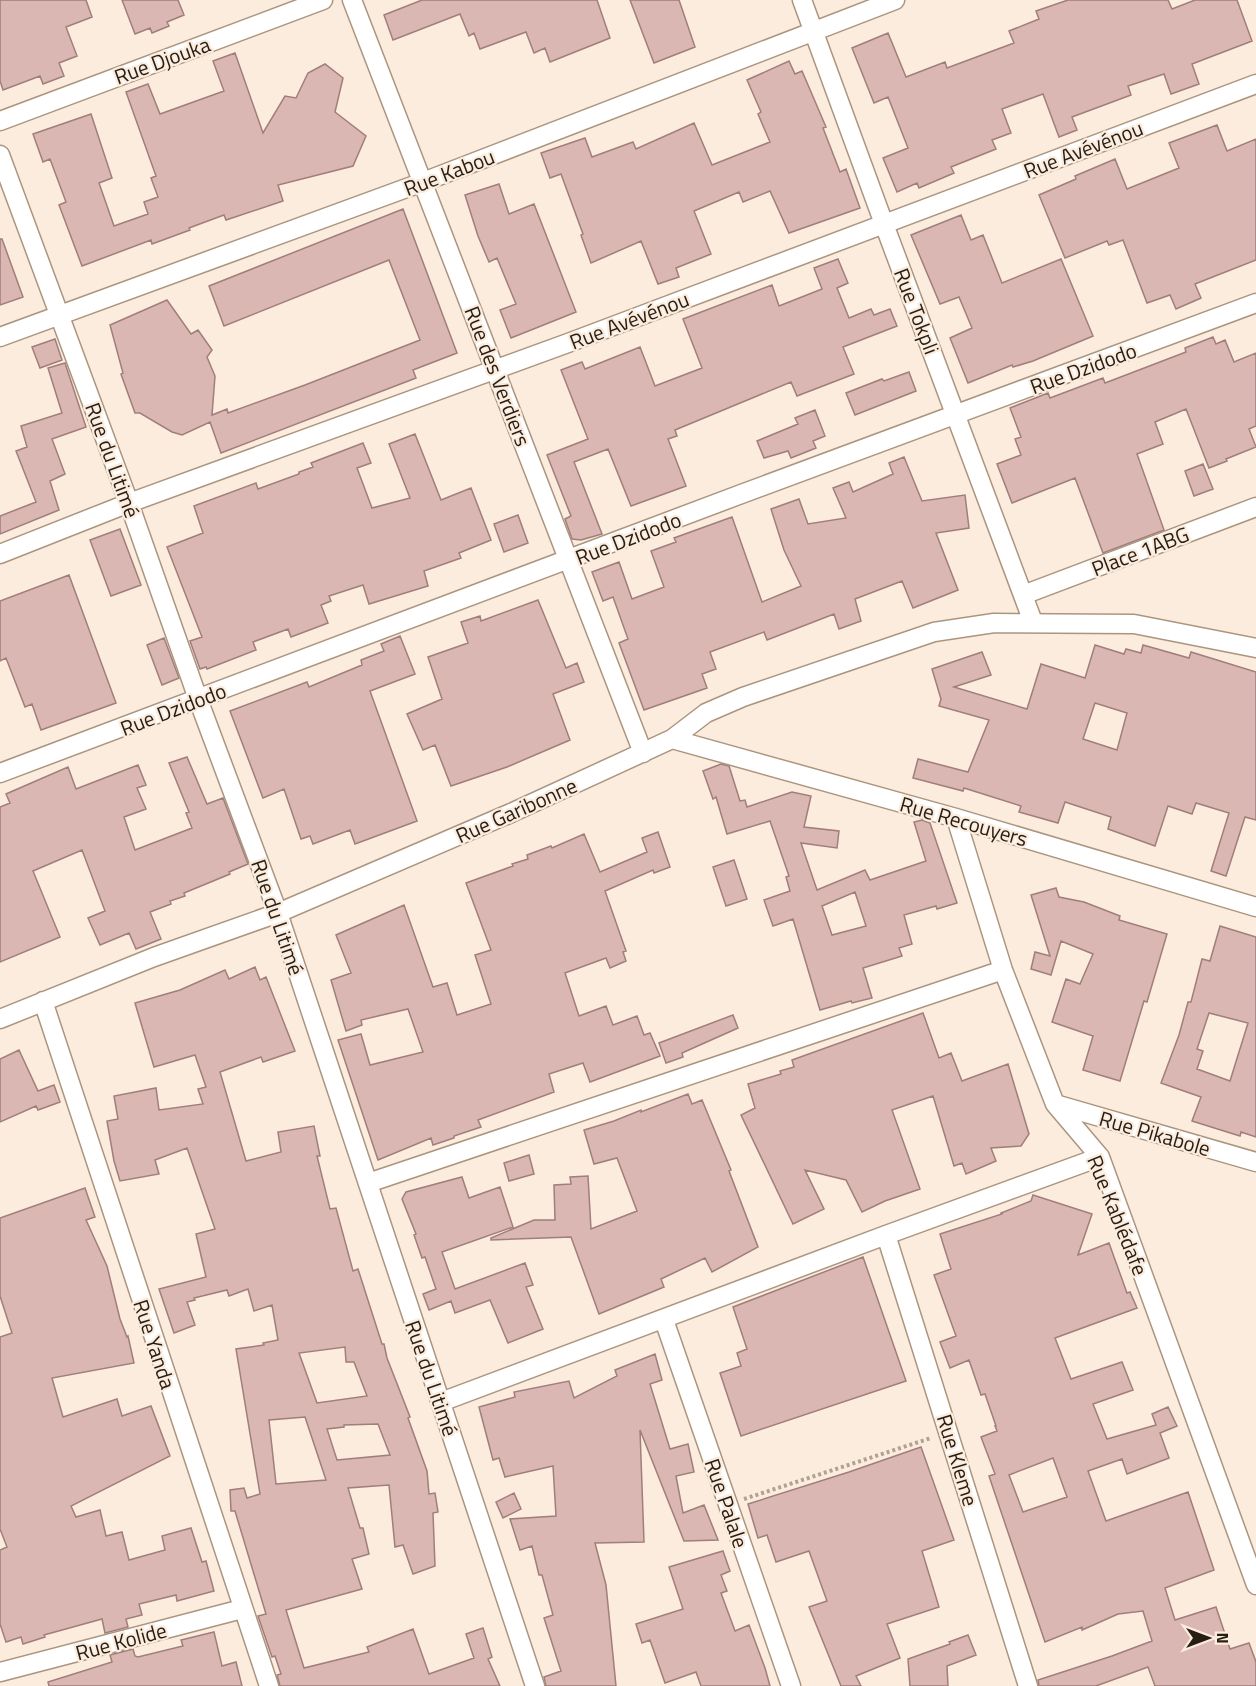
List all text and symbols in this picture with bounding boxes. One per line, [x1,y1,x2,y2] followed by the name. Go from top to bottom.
[109,28,215,92] street label: Rue Djouka
[1019,112,1147,186] street label: Rue Avévénou
[399,140,499,204] street label: Rue Kabou
[886,263,948,359] street label: Rue Tokpli
[565,283,693,357] street label: Rue Avévénou
[457,301,539,451] street label: Rue des Verdiers
[1025,334,1141,402] street label: Rue Dzidodo
[77,398,149,522] street label: Rue du Litimé
[570,503,686,573] street label: Rue Dzidodo
[1087,518,1193,584] street label: Place 1ABG
[115,674,231,744] street label: Rue Dzidodo
[450,769,582,851] street label: Rue Garibonne
[896,788,1032,854] street label: Rue Recouyers
[243,855,313,979] street label: Rue du Litimé
[1096,1102,1214,1164] street label: Rue Pikabole
[1079,1150,1157,1280] street label: Rue Kablédafe
[125,1295,185,1393] street label: Rue Yanda
[397,1316,467,1440] street label: Rue du Litimé
[929,1410,987,1510] street label: Rue Kleme
[697,1454,757,1552] street label: Rue Palale
[1178,1608,1238,1668] north arrow
[72,1613,170,1669] street label: Rue Kolide
[1211,1632,1235,1644] text: N

